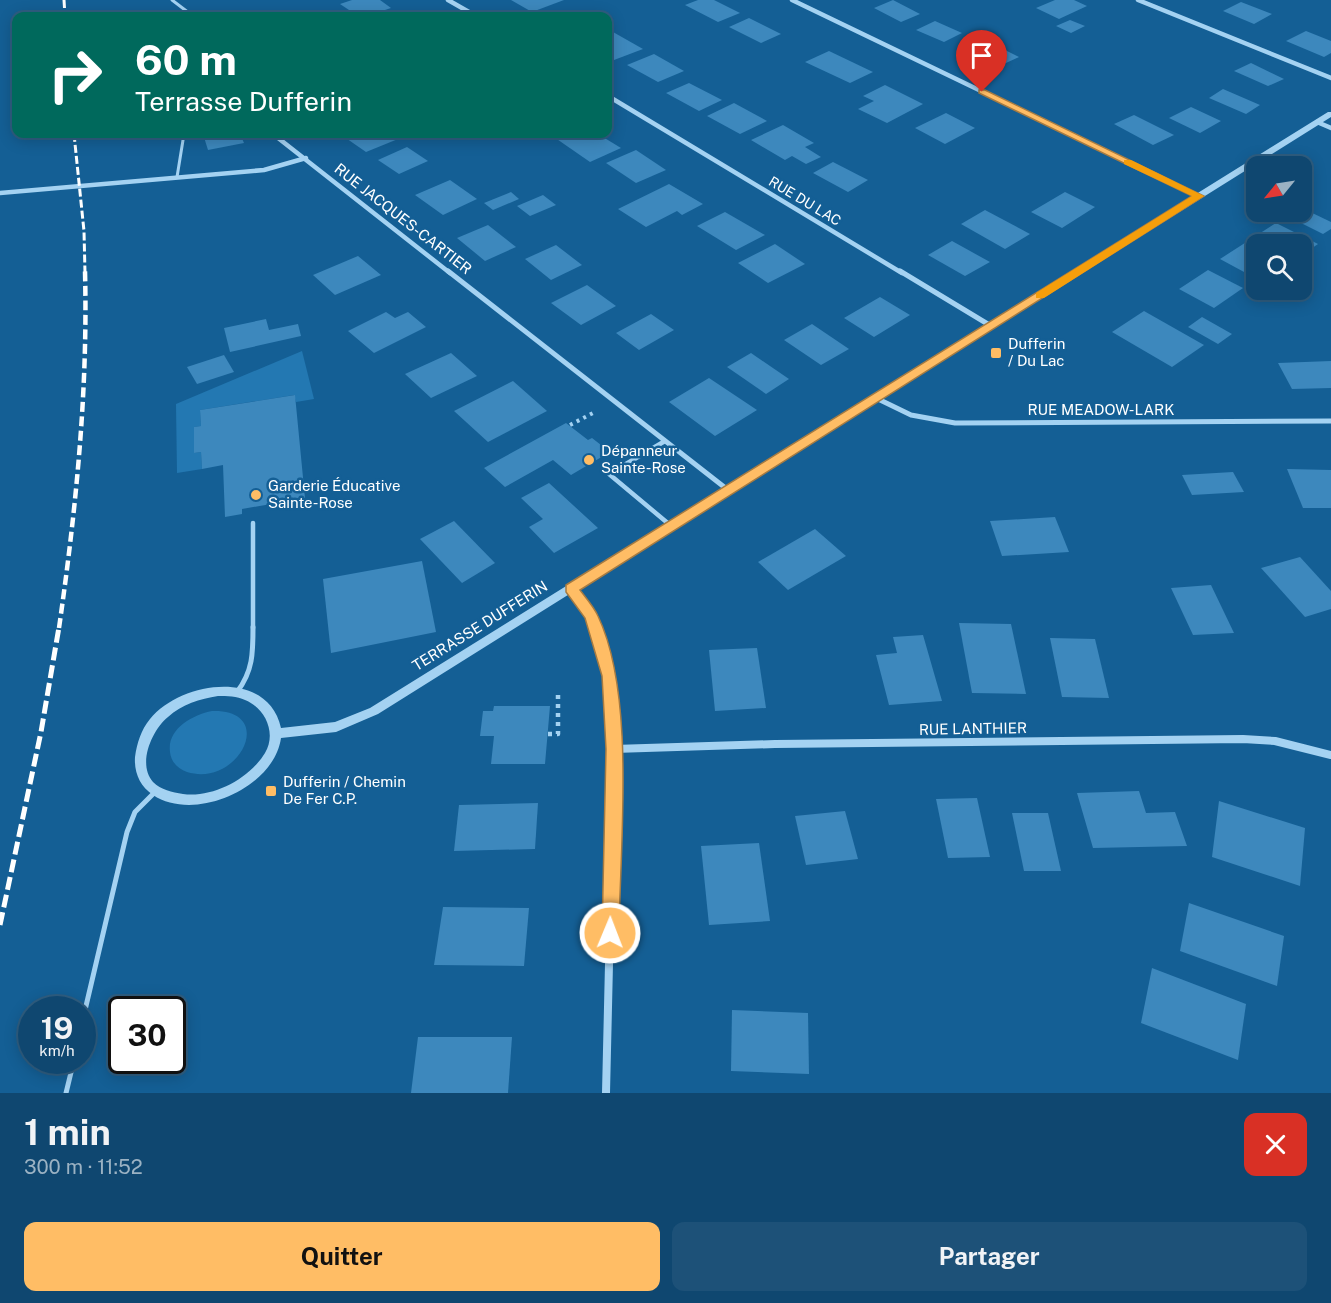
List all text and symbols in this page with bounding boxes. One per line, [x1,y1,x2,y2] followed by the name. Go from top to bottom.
[956,30,1007,92] pin
[135,35,237,84] text: 60 m
[36,36,114,114] icon: right
[965,39,998,72] icon: arrive
[135,85,352,117] text: Terrasse Dufferin
[1246,156,1312,222] north arrow
[1246,156,1312,300] map controls
[331,160,475,277] street label: RUE JACQUES-CARTIER
[766,173,844,229] street label: RUE DU LAC
[1246,234,1312,300] button: search
[1008,335,1065,369] place label: Dufferin / Du Lac
[989,346,1003,360] marker: Dufferin / Du Lac
[1028,401,1174,418] street label: RUE MEADOW-LARK
[601,442,686,476] place label: Dépanneur Sainte-Rose
[582,453,596,467] marker: Dépanneur Sainte-Rose
[268,477,400,511] place label: Garderie Éducative Sainte-Rose
[249,488,263,502] marker: Garderie Éducative Sainte-Rose
[409,577,550,674] street label: TERRASSE DUFFERIN
[919,719,1027,738] street label: RUE LANTHIER
[283,773,406,807] place label: Dufferin / Chemin De Fer C.P.
[264,784,278,798] marker: Dufferin / Chemin De Fer C.P.
[578,901,642,965] position arrow
[108,996,186,1074] speed limit sign: 30
[41,1010,73,1046] text: 19
[39,1042,75,1059] text: km/h
[24,1111,111,1153] text: 1 min
[1244,1113,1307,1176] button: close
[24,1155,143,1179] text: 300 m · 11:52
[24,1222,660,1291] button: Quitter
[672,1222,1307,1291] button: Partager

